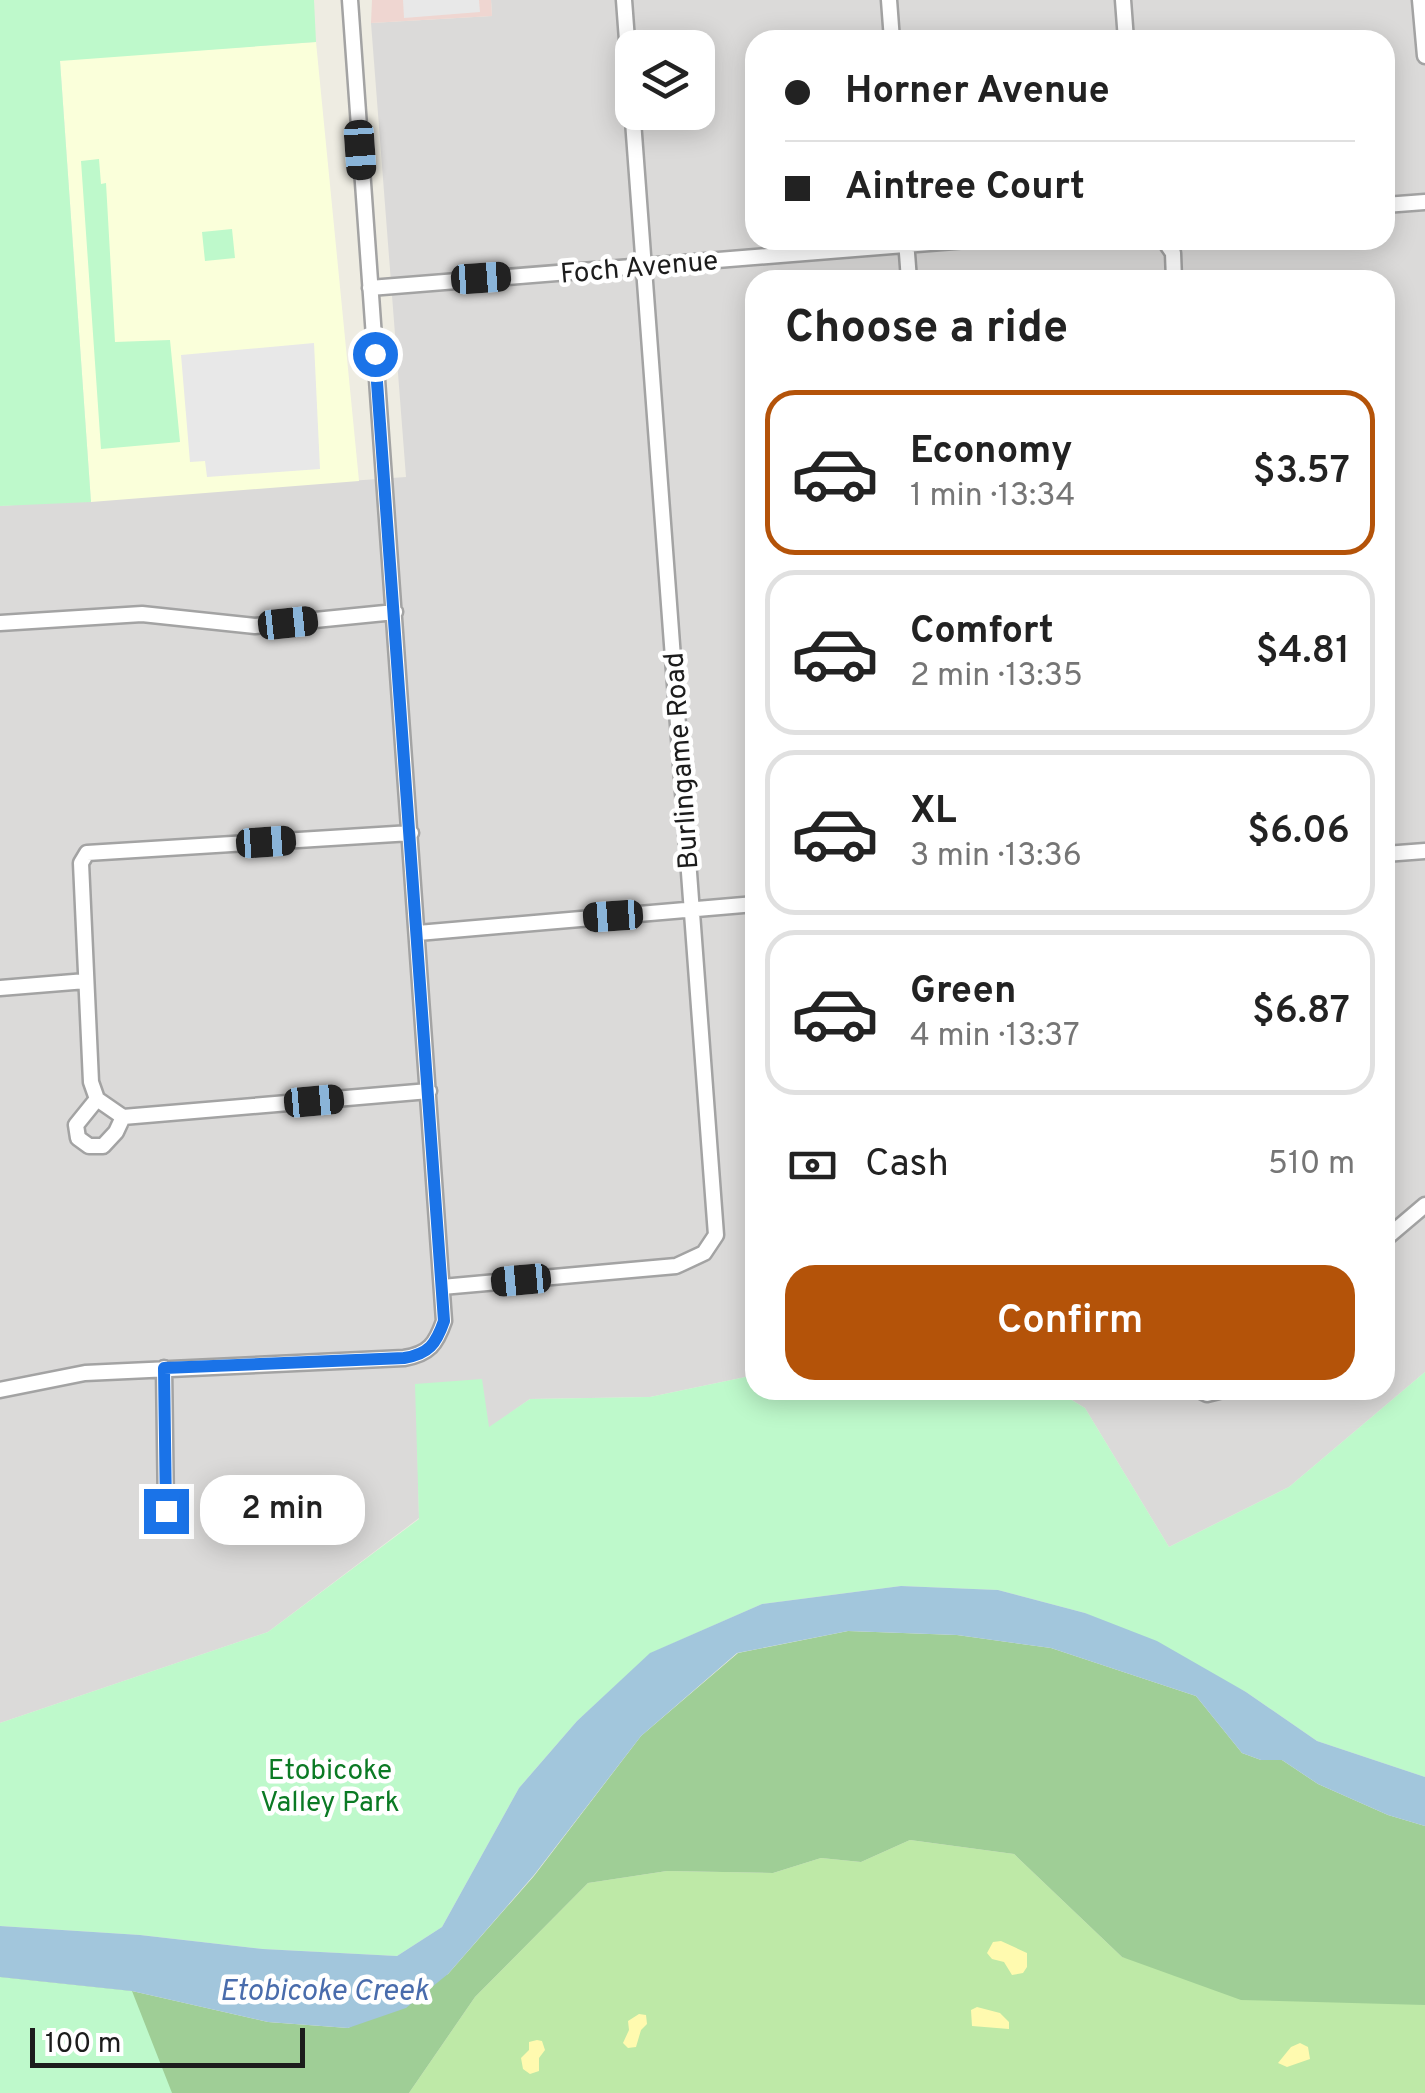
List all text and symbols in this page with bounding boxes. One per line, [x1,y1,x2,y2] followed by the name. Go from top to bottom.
[615,30,715,130] map controls
[615,30,715,130] button: layers
[845,68,1110,117] text: Horner Avenue
[343,119,377,181] car
[845,164,1085,213] text: Aintree Court
[559,244,720,294] street label: Foch Avenue
[450,261,512,295] car
[785,301,1068,358] text: Choose a ride
[353,332,398,377] route start
[790,428,880,518] icon: car
[910,428,1072,477] text: Economy
[1253,448,1350,497] text: $3.57
[910,477,1075,517] text: 1 min · 13:34
[257,605,319,641] car
[790,608,880,698] icon: car
[910,608,1054,657] text: Comfort
[1256,628,1350,677] text: $4.81
[657,651,709,870] street label: Burlingame Road
[910,657,1083,697] text: 2 min · 13:35
[790,788,880,878] icon: car
[910,788,957,837] text: XL
[1247,808,1350,857] text: $6.06
[235,825,297,859] car
[910,837,1082,877] text: 3 min · 13:36
[582,899,644,933] car
[790,968,880,1058] icon: car
[910,968,1016,1017] text: Green
[1252,988,1350,1037] text: $6.87
[910,1017,1080,1057] text: 4 min · 13:37
[283,1083,345,1119] car
[785,1138,840,1193] icon: cash
[865,1141,949,1190] text: Cash
[1268,1145,1355,1185] text: 510 m
[490,1262,552,1298] car
[785,1265,1355,1380] button: Confirm
[201,1476,366,1546] callout: 2 min
[144,1489,189,1534] route end
[241,1490,324,1530] text: 2 min
[260,1754,400,1822] park label: Etobicoke Valley Park
[219,1974,429,2011] water label: Etobicoke Creek
[30,2023,305,2068] scale bar
[45,2027,121,2063] text: 100 m

